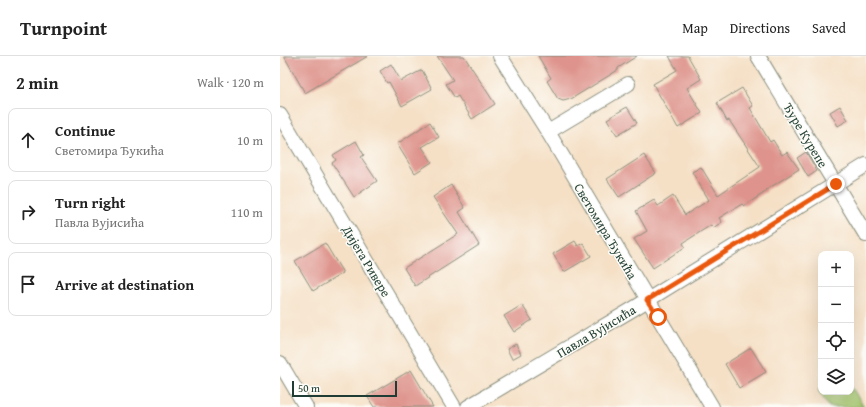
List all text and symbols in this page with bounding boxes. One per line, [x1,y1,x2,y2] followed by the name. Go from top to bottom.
[20,14,107,42] text: Turnpoint
[682,18,708,38] text: Map
[730,18,790,38] text: Directions
[812,18,846,38] text: Saved
[16,70,58,95] text: 2 min
[197,73,264,92] text: Walk · 120 m
[779,99,832,171] street label: Ђуре Курепе
[55,120,116,141] text: Continue
[17,129,39,151] icon: ahead
[237,131,263,150] text: 10 m
[55,141,164,160] text: Светомира Ђукића
[827,175,845,193] route end
[569,180,642,284] street label: Светомира Ђукића
[55,192,126,213] text: Turn right
[17,201,39,223] icon: right
[231,203,263,222] text: 110 m
[55,213,144,232] text: Павла Вујисића
[337,221,395,301] street label: Дијега Ривере
[818,251,854,395] map controls
[818,251,854,287] button: +
[17,273,39,295] icon: arrive
[55,274,194,295] text: Arrive at destination
[818,287,854,323] button: −
[553,300,640,363] street label: Павла Вујисића
[649,308,667,326] route start
[818,323,854,359] button: locate
[818,359,854,395] button: layers
[292,379,397,398] scale bar
[298,380,320,396] text: 50 m

